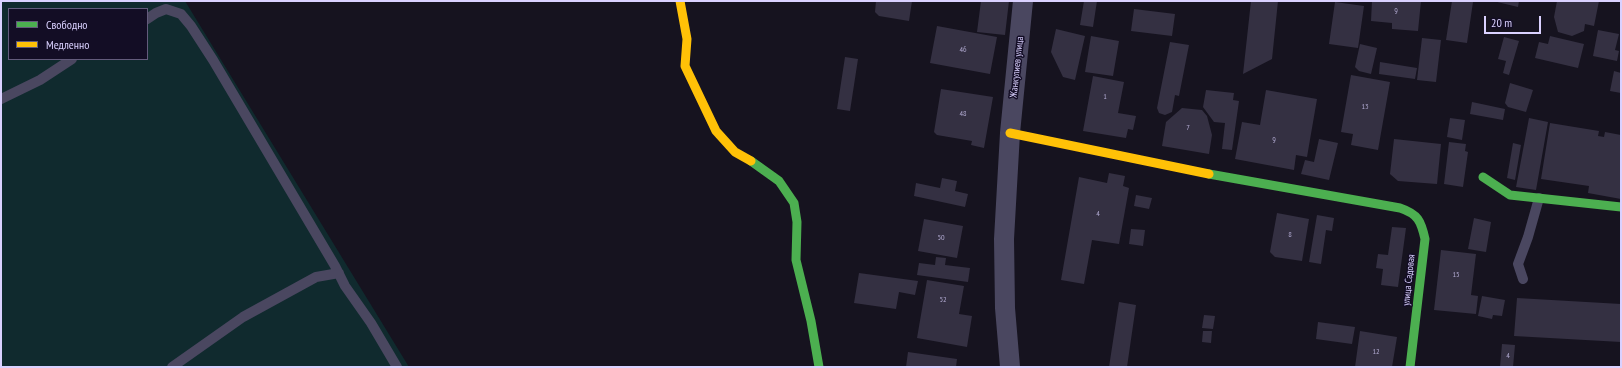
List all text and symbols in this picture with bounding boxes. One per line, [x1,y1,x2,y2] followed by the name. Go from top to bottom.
[1394,6,1398,16] house number: 9
[8,8,148,60] legend
[1486,8,1543,34] scale bar
[1491,15,1512,30] text: 20 m
[46,17,88,32] text: Свободно
[1008,36,1026,98] street label: Жанкулиев улица
[46,37,89,52] text: Медленно
[959,45,967,55] house number: 46
[1103,92,1107,102] house number: 1
[1361,102,1369,112] house number: 13
[959,109,967,119] house number: 48
[1186,123,1190,133] house number: 7
[1272,135,1276,145] house number: 9
[1096,209,1100,219] house number: 4
[1288,230,1292,240] house number: 8
[937,233,945,243] house number: 50
[1400,254,1418,306] street label: улица Садовая
[1452,270,1460,280] house number: 15
[939,295,947,305] house number: 52
[1372,347,1380,357] house number: 12
[1506,351,1510,361] house number: 4

